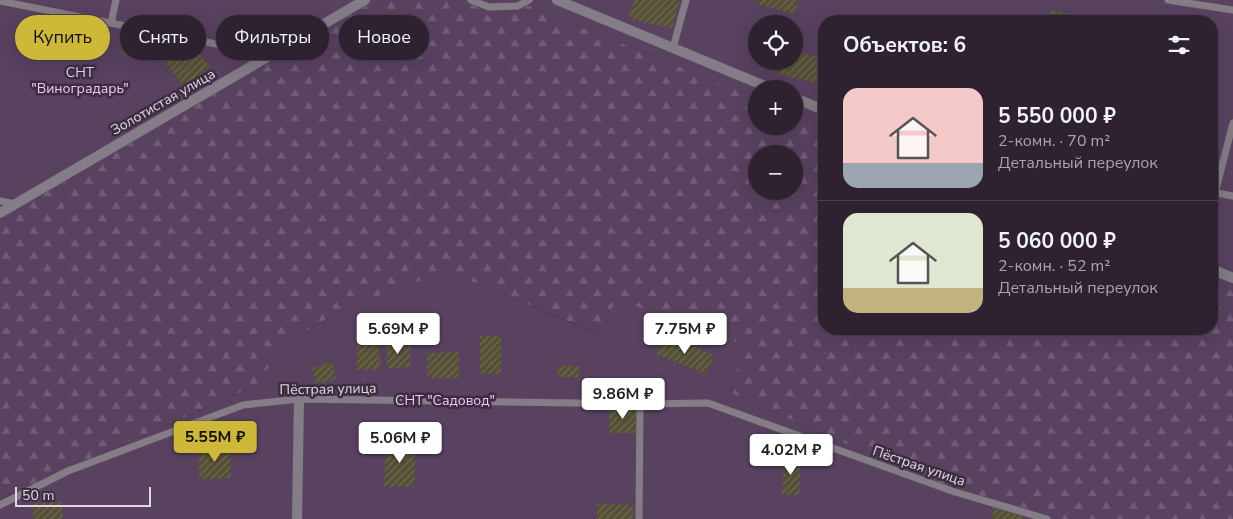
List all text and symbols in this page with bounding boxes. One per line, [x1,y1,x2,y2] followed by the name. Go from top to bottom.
[15,15,110,60] chip: Купить
[120,15,206,60] chip: Снять
[216,15,329,60] chip: Фильтры
[339,15,429,60] chip: Новое
[748,15,803,200] map controls
[748,15,803,70] button: locate
[843,31,966,59] text: Объектов: 6
[1165,31,1193,59] icon: filters
[31,63,129,98] park label: СНТ "Виноградарь"
[107,64,219,140] street label: Золотистая улица
[748,80,803,135] button: +
[998,102,1116,130] text: 5 550 000 ₽
[883,108,943,168] icon: home
[998,130,1110,152] text: 2-комн. · 70 m²
[748,145,803,200] button: −
[998,152,1158,174] text: Детальный переулок
[998,227,1116,255] text: 5 060 000 ₽
[883,233,943,293] icon: home
[998,255,1110,277] text: 2-комн. · 52 m²
[998,277,1158,299] text: Детальный переулок
[352,312,444,355] pin: 5.69M ₽
[639,312,731,355] pin: 7.75M ₽
[368,318,428,340] text: 5.69M ₽
[655,318,715,340] text: 7.75M ₽
[577,378,669,420] pin: 9.86M ₽
[279,379,377,399] street label: Пёстрая улица
[593,383,653,405] text: 9.86M ₽
[395,391,495,410] park label: СНТ "Садовод"
[169,420,261,463] pin: 5.55M ₽
[354,422,446,464] pin: 5.06M ₽
[185,426,245,448] text: 5.55M ₽
[370,427,430,449] text: 5.06M ₽
[745,434,837,476] pin: 4.02M ₽
[761,439,821,461] text: 4.02M ₽
[870,441,968,491] street label: Пёстрая улица
[15,484,151,507] scale bar
[22,486,54,505] text: 50 m

